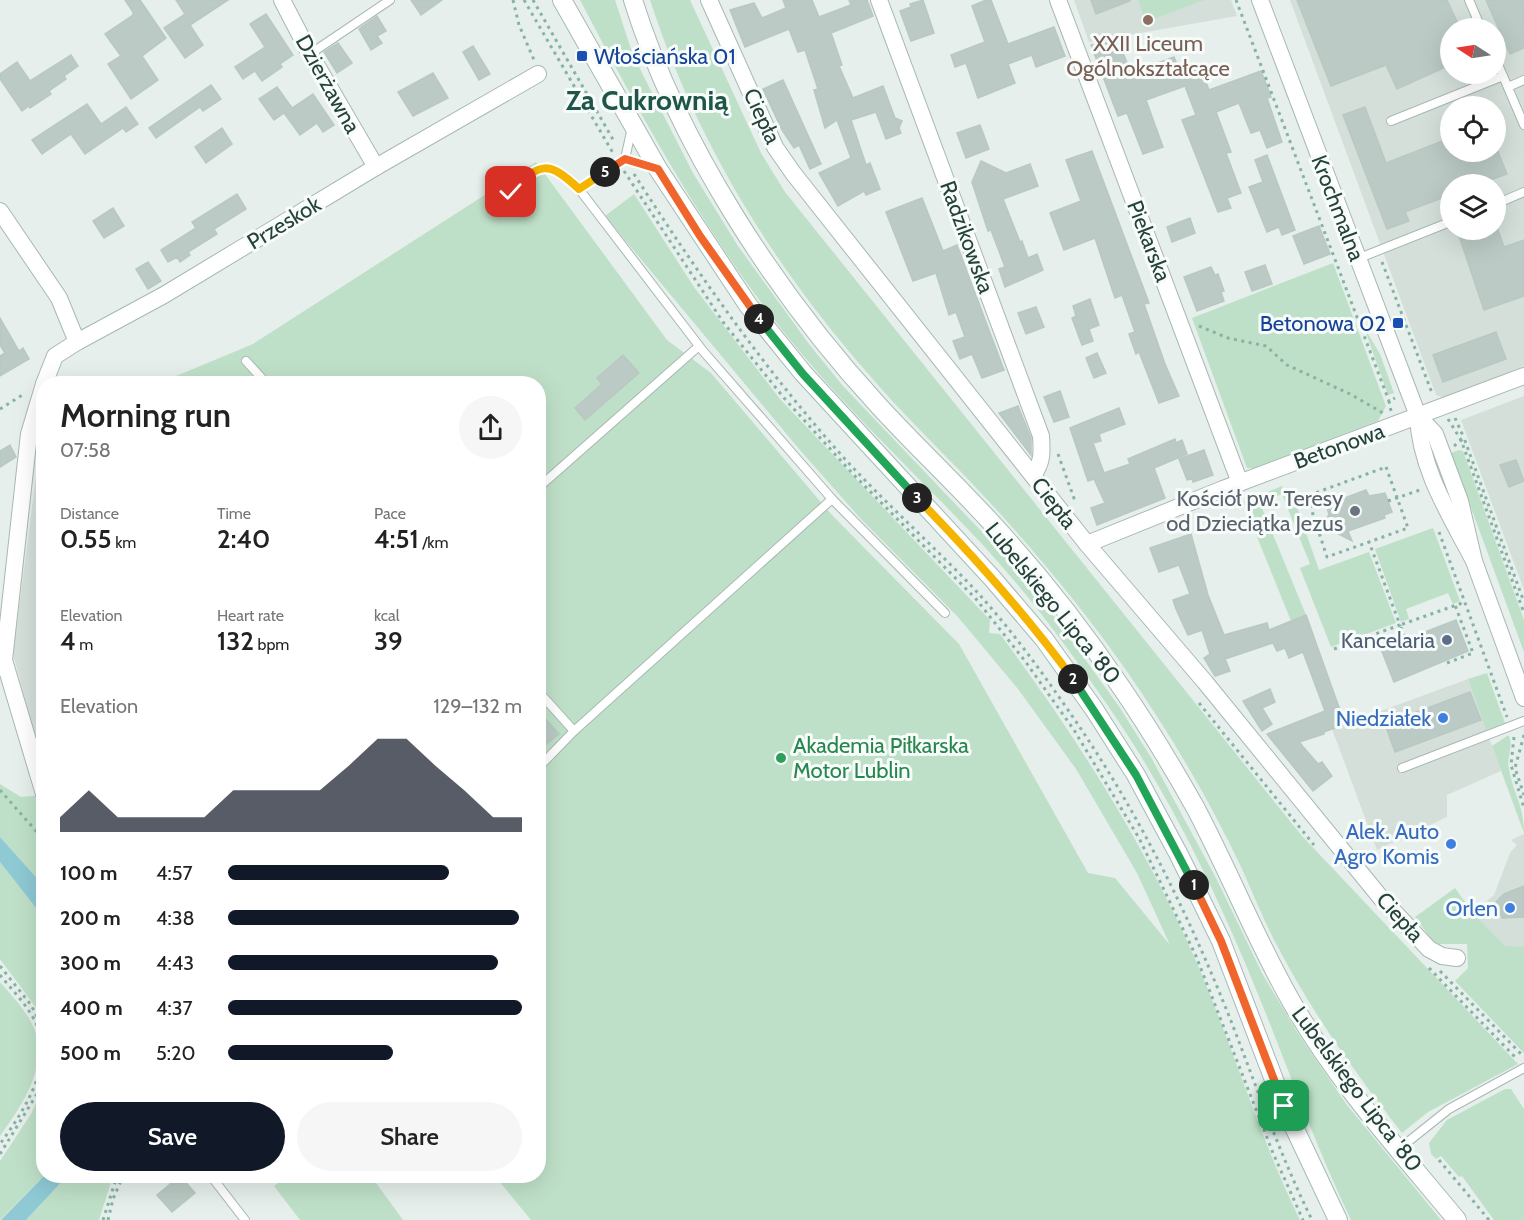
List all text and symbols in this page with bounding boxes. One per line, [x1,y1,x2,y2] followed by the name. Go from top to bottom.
[1141,13,1155,27] marker: XXII Liceum Ogólnokształcące
[1440,18,1506,84] north arrow
[1440,18,1506,240] map controls
[290,30,366,138] street label: Dzierżawna
[1066,30,1230,82] place label: XXII Liceum Ogólnokształcące
[594,43,736,70] place label: Włościańska 01
[575,49,589,63] marker: Włościańska 01
[566,83,729,117] district label: Za Cukrownią
[737,84,787,148] street label: Ciepła
[1440,96,1506,162] button: locate
[1305,151,1371,265] street label: Krochmalna
[590,157,620,187] pin: 5
[601,162,609,181] text: 5
[485,166,536,217] pin
[1440,174,1506,240] button: layers
[494,175,527,208] icon: check
[934,177,1000,297] street label: Radzikowska
[242,190,326,255] street label: Przeskok
[1121,196,1177,286] street label: Piekarska
[744,304,774,334] pin: 4
[754,309,764,328] text: 4
[1260,310,1386,337] place label: Betonowa 02
[1391,316,1405,330] marker: Betonowa 02
[60,395,231,435] text: Morning run
[459,396,522,459] button: share
[1290,417,1388,475] street label: Betonowa
[60,438,111,462] text: 07:58
[1025,472,1083,535] street label: Ciepła
[902,483,932,513] pin: 3
[1166,485,1343,537] place label: Kościół pw. Teresy od Dzieciątka Jezus
[913,488,921,507] text: 3
[60,504,119,523] text: Distance
[217,504,251,523] text: Time
[374,504,406,523] text: Pace
[1348,504,1362,518] marker: Kościół pw. Teresy od Dzieciątka Jezus
[980,517,1126,689] street label: Lubelskiego Lipca '80
[60,523,112,555] text: 0.55
[217,523,270,555] text: 2:40
[374,523,419,555] text: 4:51
[112,533,136,552] text: km
[419,533,449,552] text: /km
[60,606,123,625] text: Elevation
[217,606,284,625] text: Heart rate
[374,606,400,625] text: kcal
[60,625,76,657] text: 4
[217,625,254,657] text: 132
[374,625,403,657] text: 39
[1341,627,1435,654] place label: Kancelaria
[1440,633,1454,647] marker: Kancelaria
[76,635,93,654] text: m
[254,635,289,654] text: bpm
[1058,664,1088,694] pin: 2
[1069,669,1077,688] text: 2
[60,694,138,718] text: Elevation
[433,694,522,718] text: 129–132 m
[1336,705,1431,732] place label: Niedziałek
[1436,711,1450,725] marker: Niedziałek
[793,732,969,784] place label: Akademia Piłkarska Motor Lublin
[774,751,788,765] marker: Akademia Piłkarska Motor Lublin
[1334,818,1439,870] place label: Alek. Auto Agro Komis
[1444,837,1458,851] marker: Alek. Auto Agro Komis
[60,861,118,885] text: 100 m
[156,861,193,885] text: 4:57
[1179,870,1209,900] pin: 1
[1191,875,1197,894] text: 1
[1371,886,1430,948] street label: Ciepła
[1446,895,1498,922] place label: Orlen
[1503,901,1517,915] marker: Orlen
[60,906,121,930] text: 200 m
[156,906,195,930] text: 4:38
[60,951,121,975] text: 300 m
[156,951,194,975] text: 4:43
[60,996,123,1020] text: 400 m
[156,996,193,1020] text: 4:37
[1286,1001,1428,1177] street label: Lubelskiego Lipca '80
[60,1041,121,1065] text: 500 m
[156,1041,195,1065] text: 5:20
[1258,1080,1309,1131] pin
[1267,1089,1300,1122] icon: arrive
[60,1102,285,1171] button: Save
[297,1102,522,1171] button: Share

